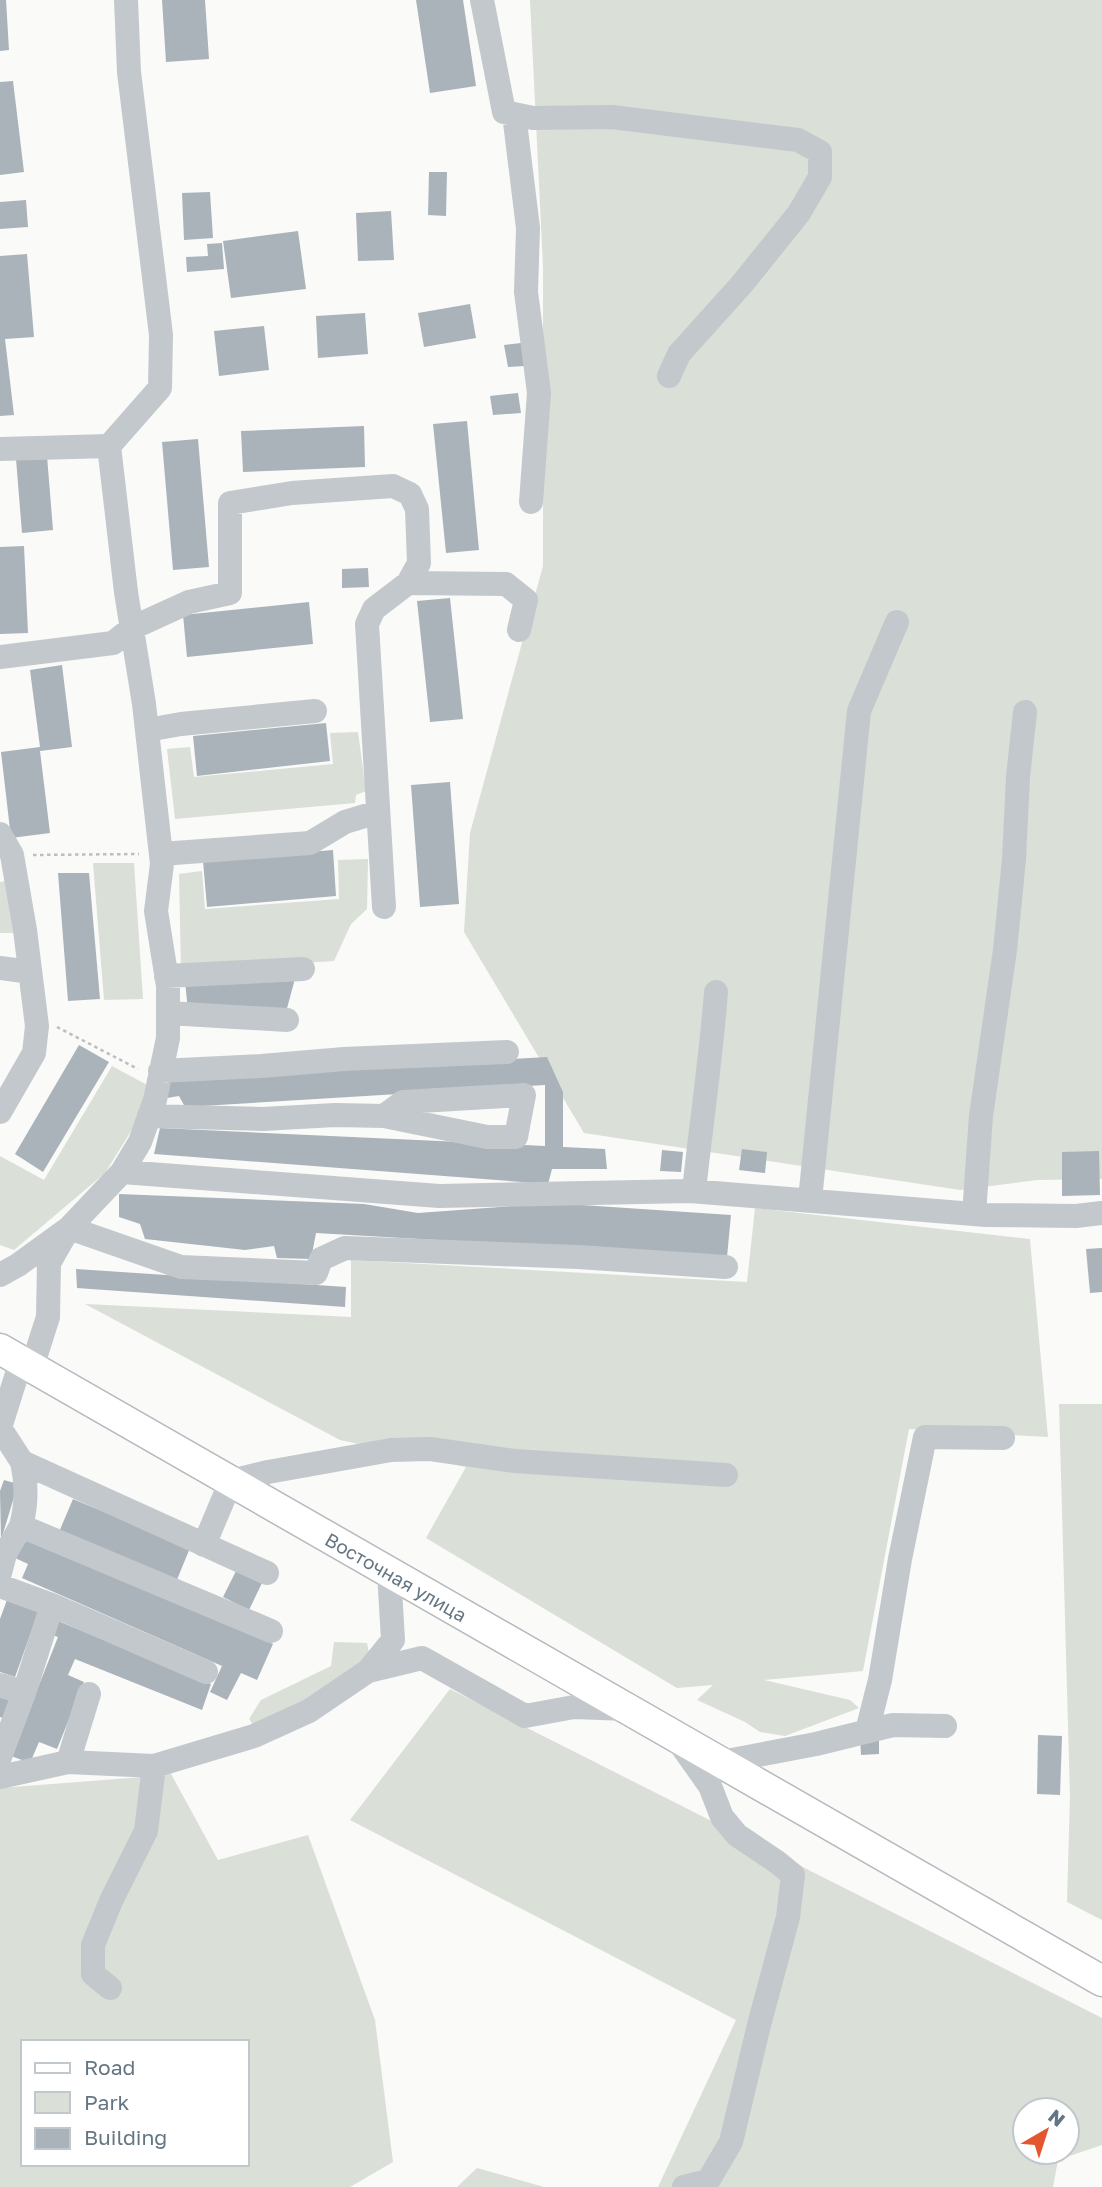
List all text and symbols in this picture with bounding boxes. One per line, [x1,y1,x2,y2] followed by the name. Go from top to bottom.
[322,1527,471,1626] street label: Восточная улица
[21,2040,248,2166] legend
[84,2054,135,2080] text: Road
[84,2089,130,2115] text: Park
[1011,2096,1081,2166] north arrow
[1044,2104,1070,2131] text: N
[84,2124,167,2150] text: Building

